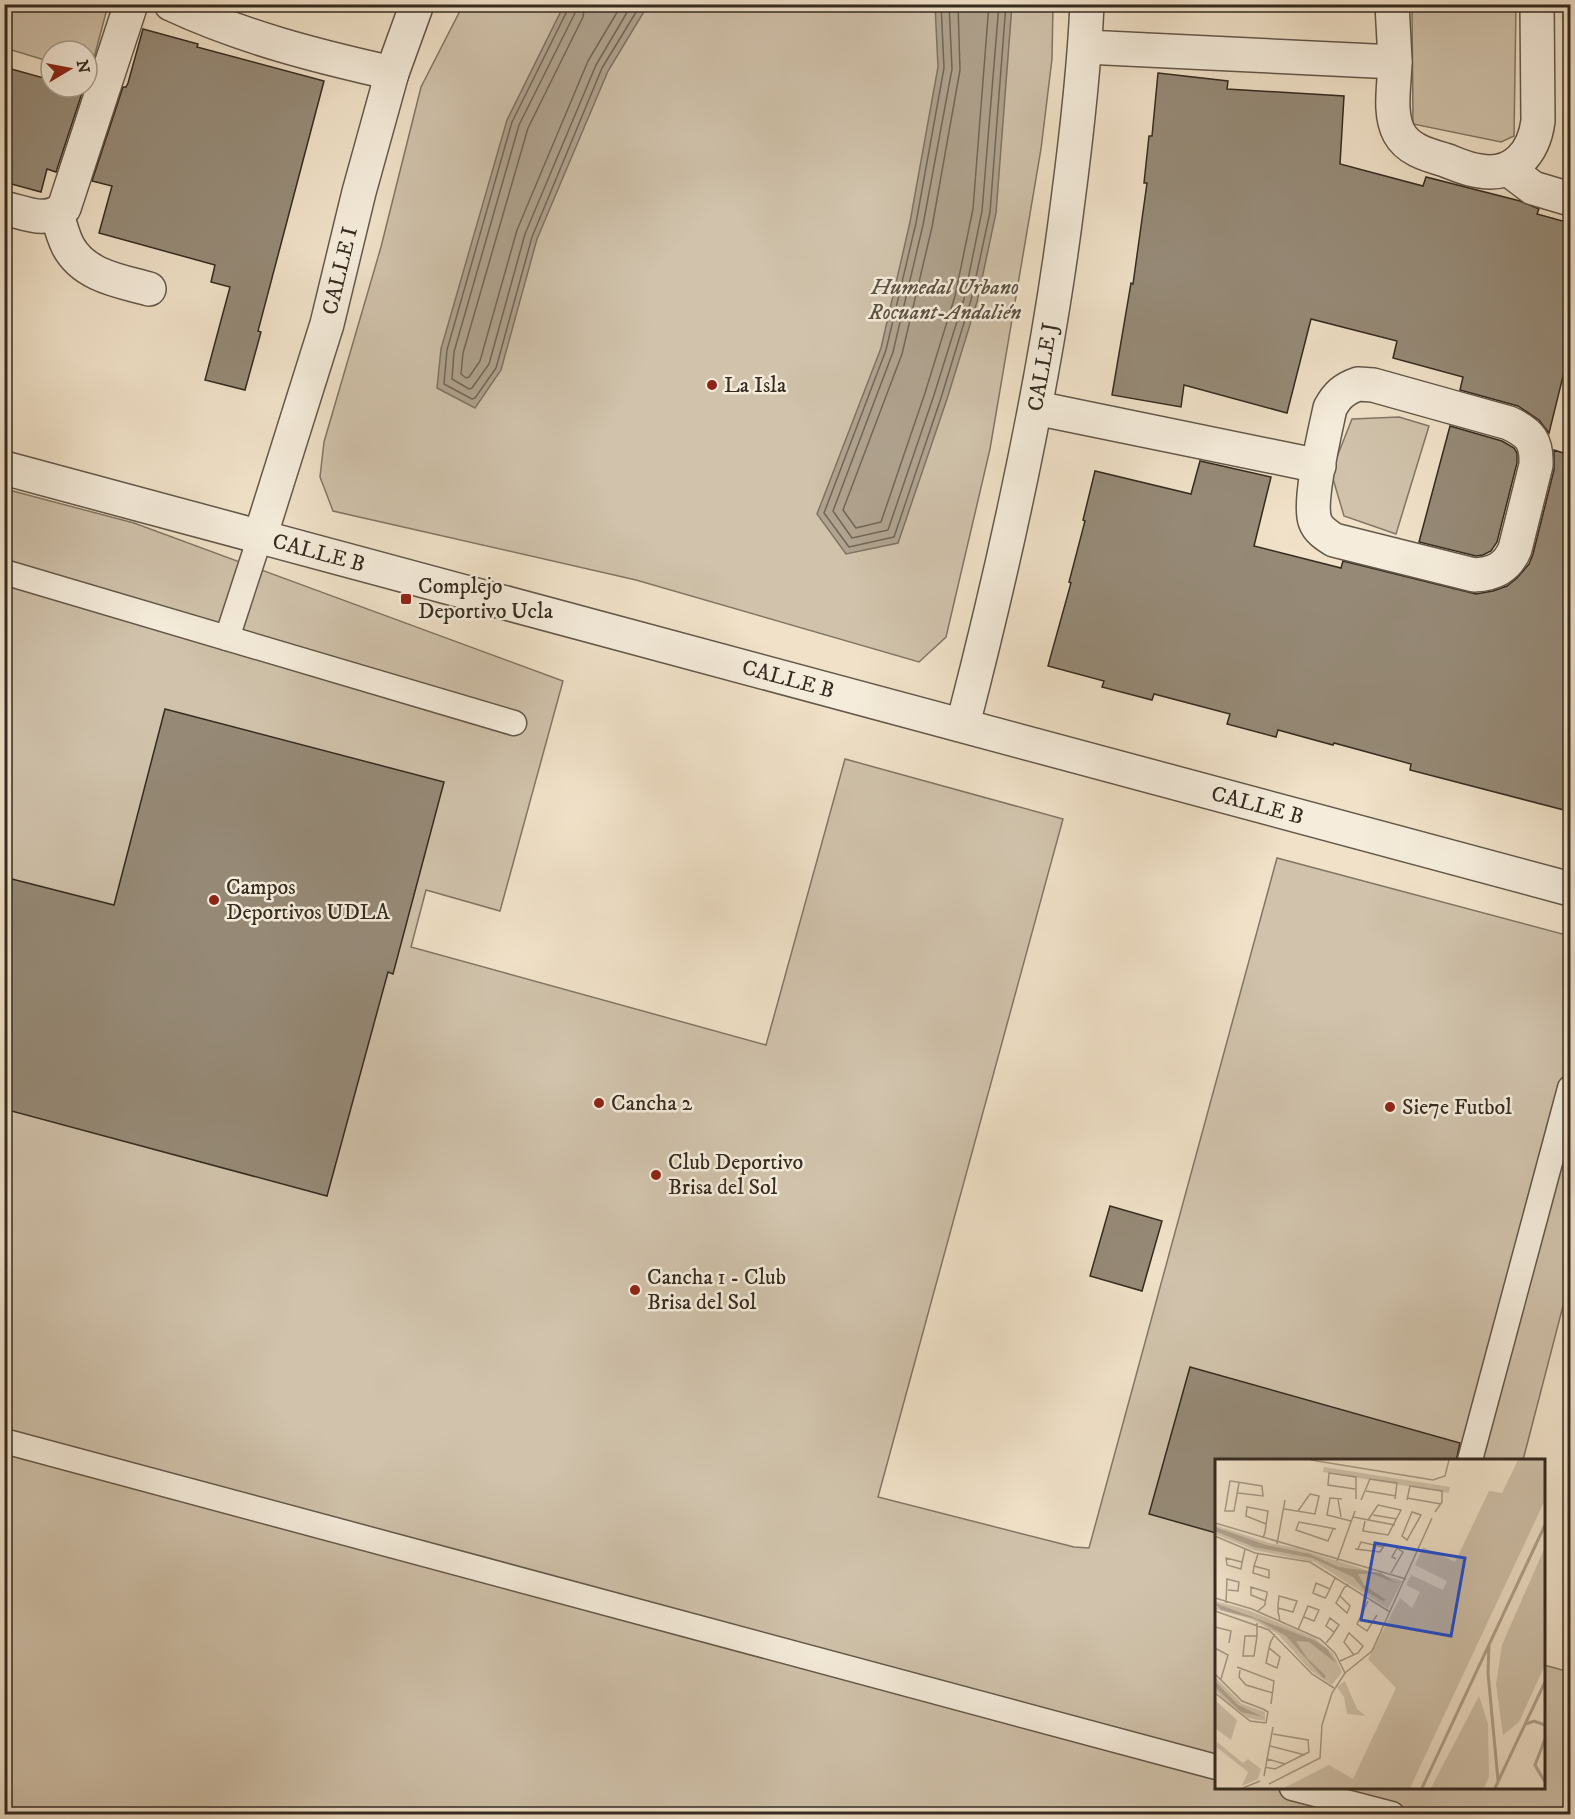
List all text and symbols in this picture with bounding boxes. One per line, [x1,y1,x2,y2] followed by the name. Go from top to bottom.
[39,39,99,99] north arrow
[72,58,94,75] text: N
[316,224,364,318] street label: CALLE I
[867,274,1022,326] park label: Humedal Urbano Rocuant-Andalién
[1021,320,1064,413] street label: CALLE J
[724,372,787,399] place label: La Isla
[705,378,719,392] marker: La Isla
[270,527,368,578] street label: CALLE B
[418,573,554,625] place label: Complejo Deportivo Ucla
[399,592,413,606] marker: Complejo Deportivo Ucla
[739,653,837,704] street label: CALLE B
[1208,780,1307,830] street label: CALLE B
[226,874,391,926] place label: Campos Deportivos UDLA
[207,893,221,907] marker: Campos Deportivos UDLA
[611,1090,692,1117] place label: Cancha 2
[1402,1094,1512,1121] place label: Sie7e Futbol
[592,1096,606,1110] marker: Cancha 2
[1383,1100,1397,1114] marker: Sie7e Futbol
[668,1149,803,1201] place label: Club Deportivo Brisa del Sol
[649,1168,663,1182] marker: Club Deportivo Brisa del Sol
[647,1264,786,1316] place label: Cancha 1 - Club Brisa del Sol
[628,1283,642,1297] marker: Cancha 1 - Club Brisa del Sol
[1215,1459,1545,1789] inset map

